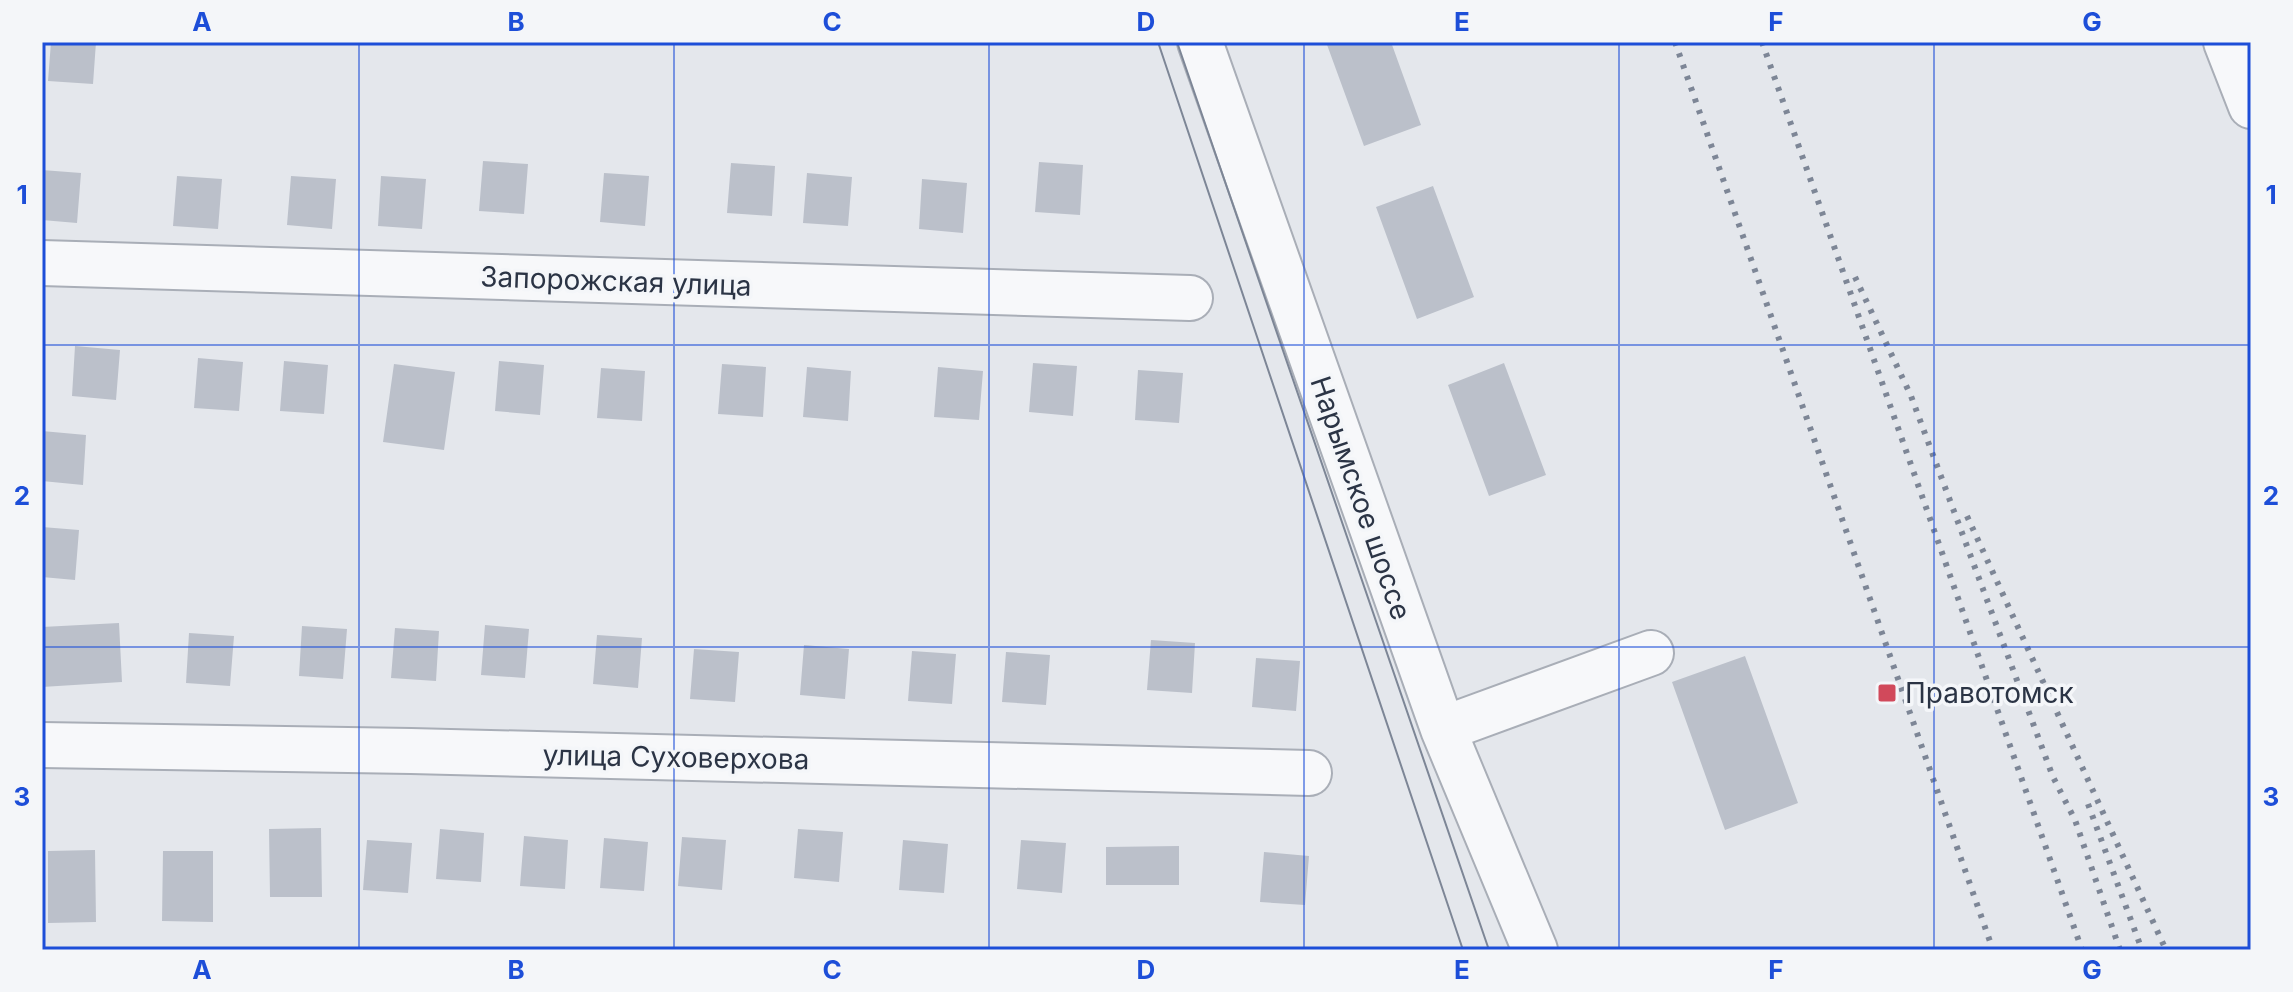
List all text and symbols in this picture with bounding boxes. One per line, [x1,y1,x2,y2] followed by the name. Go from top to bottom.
[192,6,212,37] text: A
[507,6,525,37] text: B
[822,6,842,37] text: C
[1137,6,1155,37] text: D
[1454,6,1470,37] text: E
[1768,6,1784,37] text: F
[2082,6,2102,37] text: G
[16,179,28,210] text: 1
[2265,179,2277,210] text: 1
[480,259,752,303] street label: Запорожская улица
[1303,372,1419,624] street label: Нарымское шоссе
[14,480,30,511] text: 2
[2263,480,2279,511] text: 2
[1905,676,2074,710] place label: Правотомск
[1876,682,1898,704] marker: Правотомск
[542,738,810,776] street label: улица Суховерхова
[14,781,30,812] text: 3
[2263,781,2279,812] text: 3
[192,954,212,985] text: A
[507,954,525,985] text: B
[822,954,842,985] text: C
[1137,954,1155,985] text: D
[1454,954,1470,985] text: E
[1768,954,1784,985] text: F
[2082,954,2102,985] text: G

